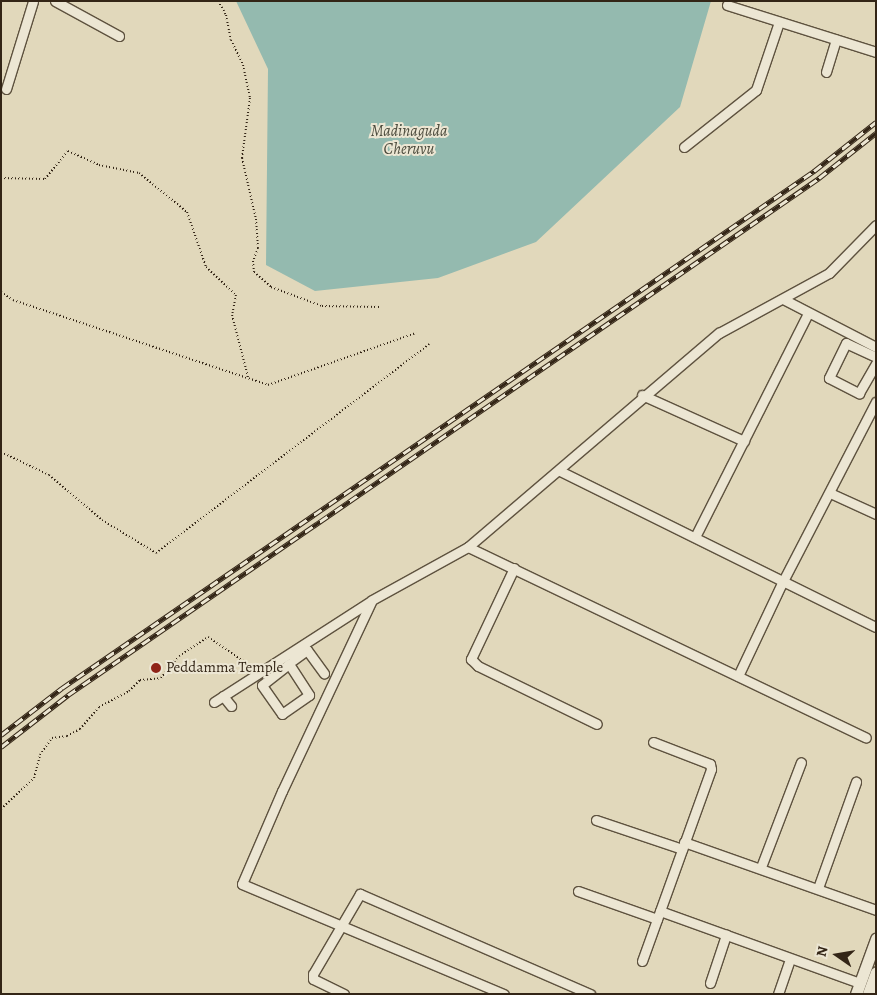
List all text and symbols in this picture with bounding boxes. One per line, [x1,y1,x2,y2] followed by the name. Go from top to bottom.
[371,121,447,159] water label: Madinaguda Cheruvu
[166,659,283,677] place label: Peddamma Temple
[150,662,162,674] marker: Peddamma Temple
[812,930,862,980] north arrow
[811,944,832,959] text: N

